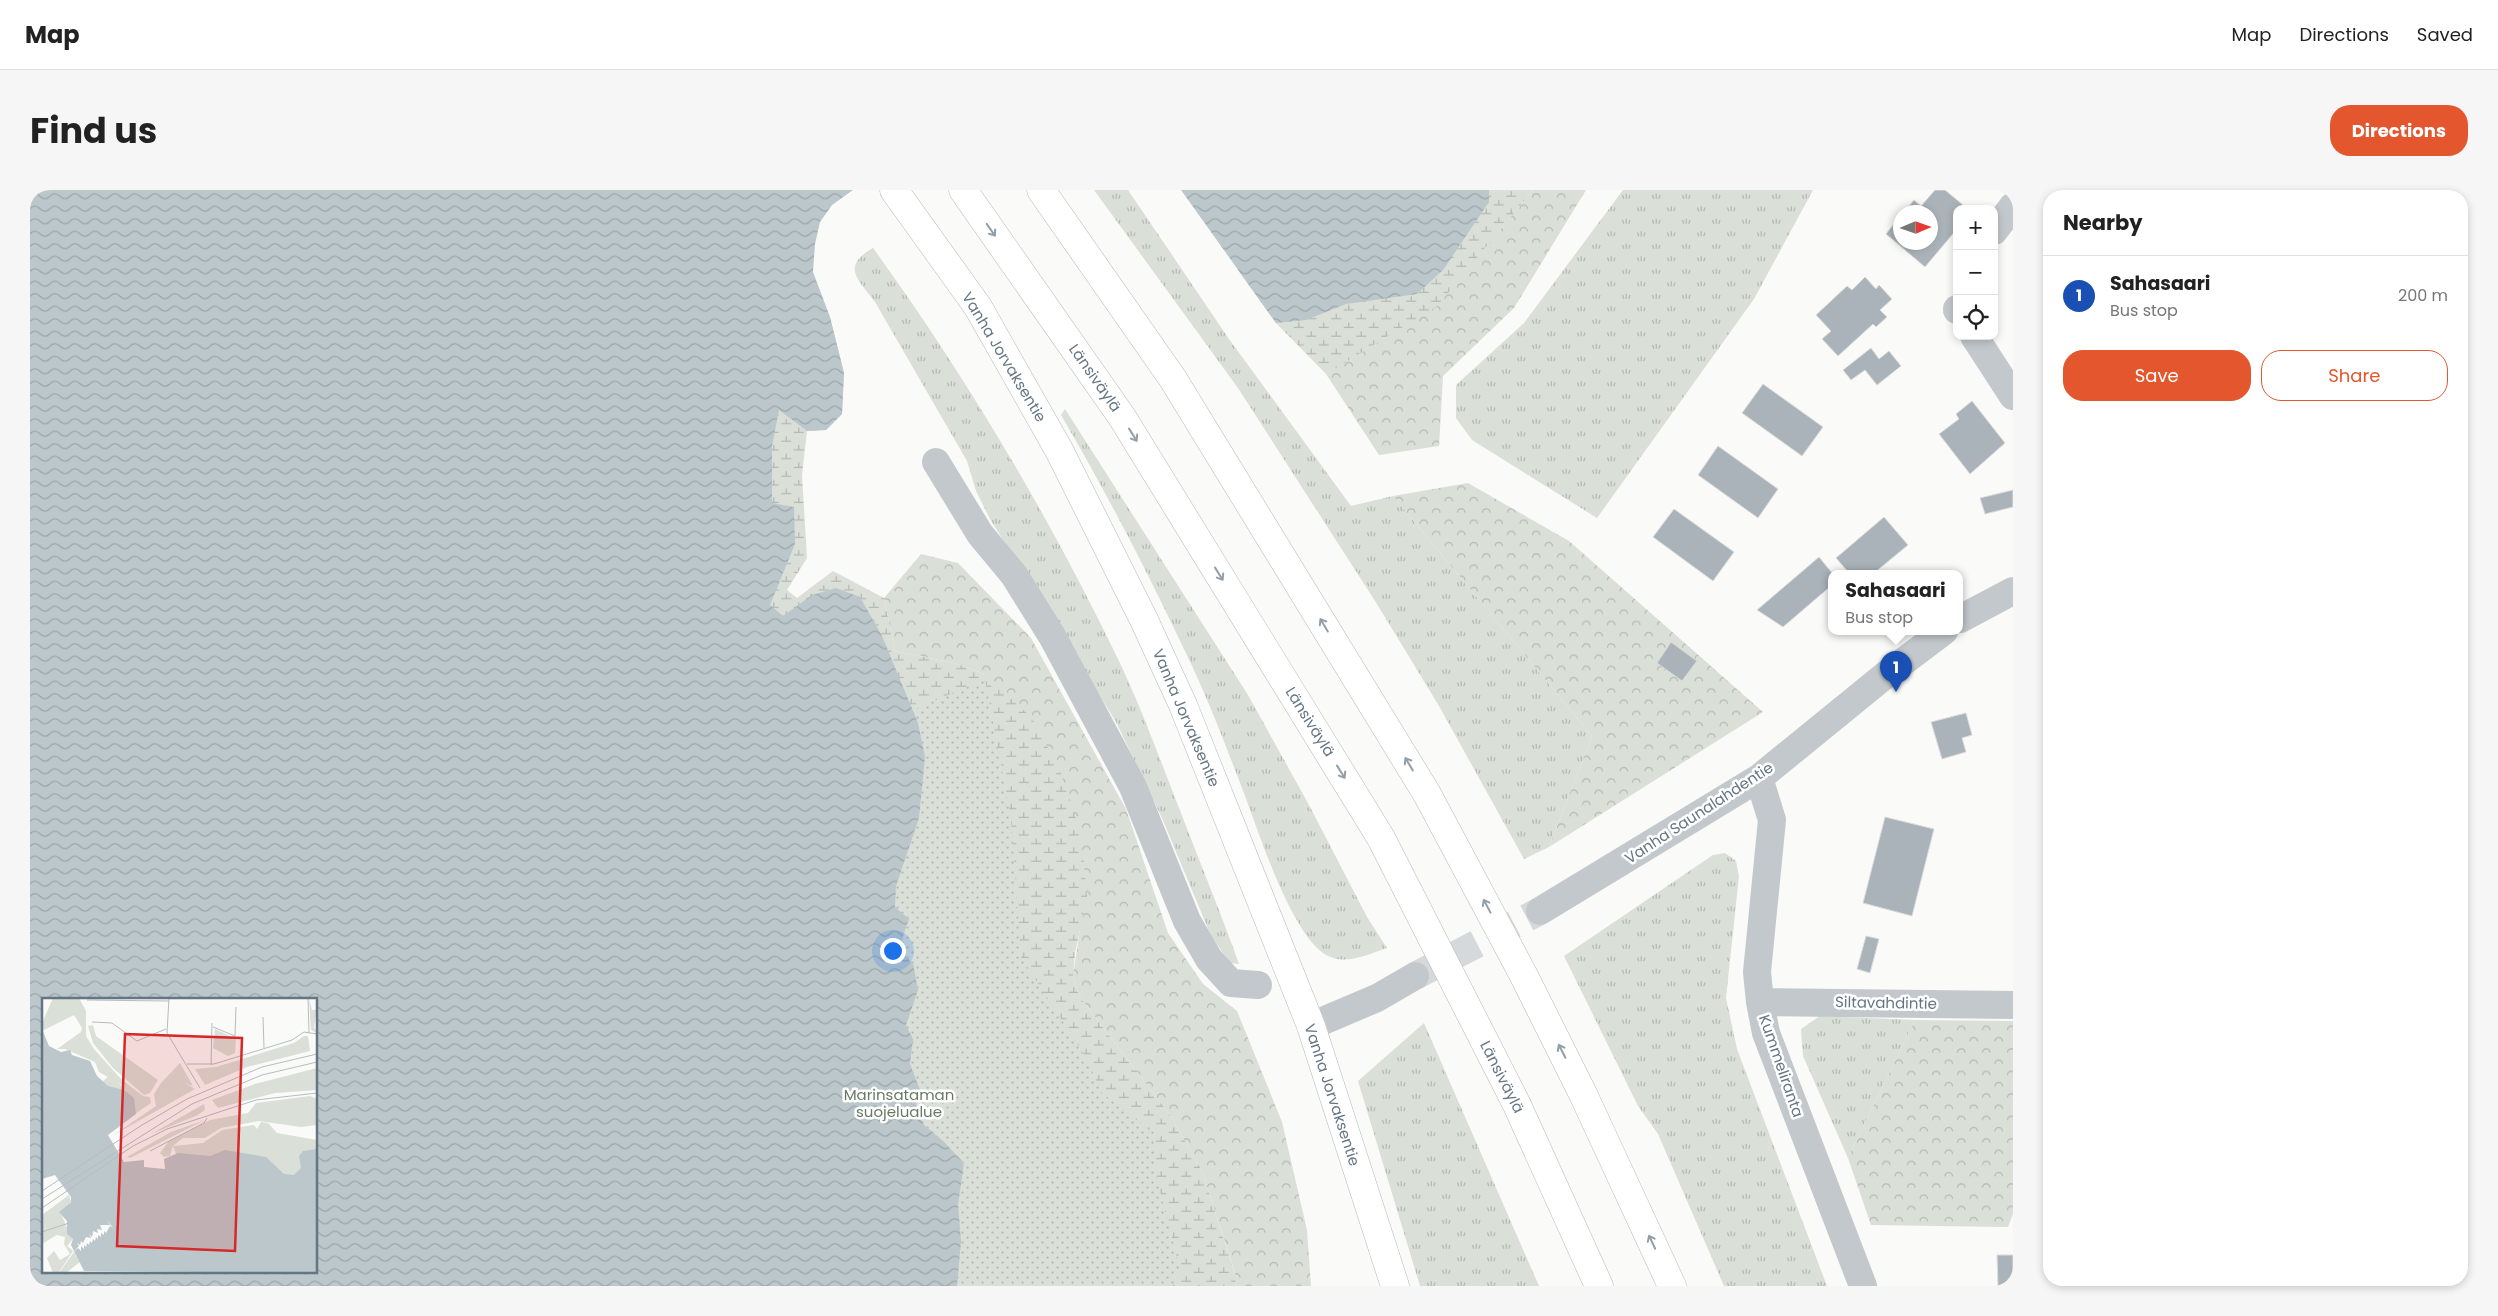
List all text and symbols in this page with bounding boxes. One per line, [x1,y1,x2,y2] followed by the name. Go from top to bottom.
[25,18,80,51] text: Map
[2232,22,2271,47] text: Map
[2299,22,2389,47] text: Directions
[2417,22,2473,47] text: Saved
[2330,105,2468,156] button: Directions
[30,106,157,155] text: Find us
[1893,205,1938,250] north arrow
[1953,205,1998,340] map controls
[1953,205,1998,250] button: +
[2063,208,2143,237] text: Nearby
[986,223,996,237] one-way arrow
[1953,250,1998,295] button: −
[2110,270,2210,297] text: Sahasaari
[2076,284,2082,307] text: 1
[2398,284,2448,307] text: 200 m
[957,288,1052,426] street label: Vanha Jorvaksentie
[1953,295,1998,340] button: locate
[2110,299,2178,322] text: Bus stop
[1064,340,1127,416] street label: Länsiväylä
[2063,350,2251,401] button: Save
[2261,350,2448,401] button: Share
[1129,428,1139,442] one-way arrow
[1214,566,1224,580] one-way arrow
[1828,570,1963,635] popup
[1845,577,1946,604] text: Sahasaari
[1845,606,1913,629] text: Bus stop
[1319,619,1329,633] one-way arrow
[1148,645,1225,790] street label: Vanha Jorvaksentie
[1880,651,1912,692] pin: 1
[1281,683,1340,761] street label: Länsiväylä
[1404,757,1414,771] one-way arrow
[1621,757,1777,868] street label: Vanha Saunalahdentie
[1336,764,1346,778] one-way arrow
[1482,899,1492,914] one-way arrow
[880,938,906,964] your location
[1835,991,1937,1014] street label: Siltavahdintie
[42,998,318,1274] inset map
[1754,1012,1809,1120] street label: Kummeliranta
[1300,1021,1365,1169] street label: Vanha Jorvaksentie
[1475,1037,1530,1117] street label: Länsiväylä
[1557,1044,1566,1059] one-way arrow
[844,1084,954,1122] park label: Marinsataman suojelualue
[1647,1234,1657,1249] one-way arrow

